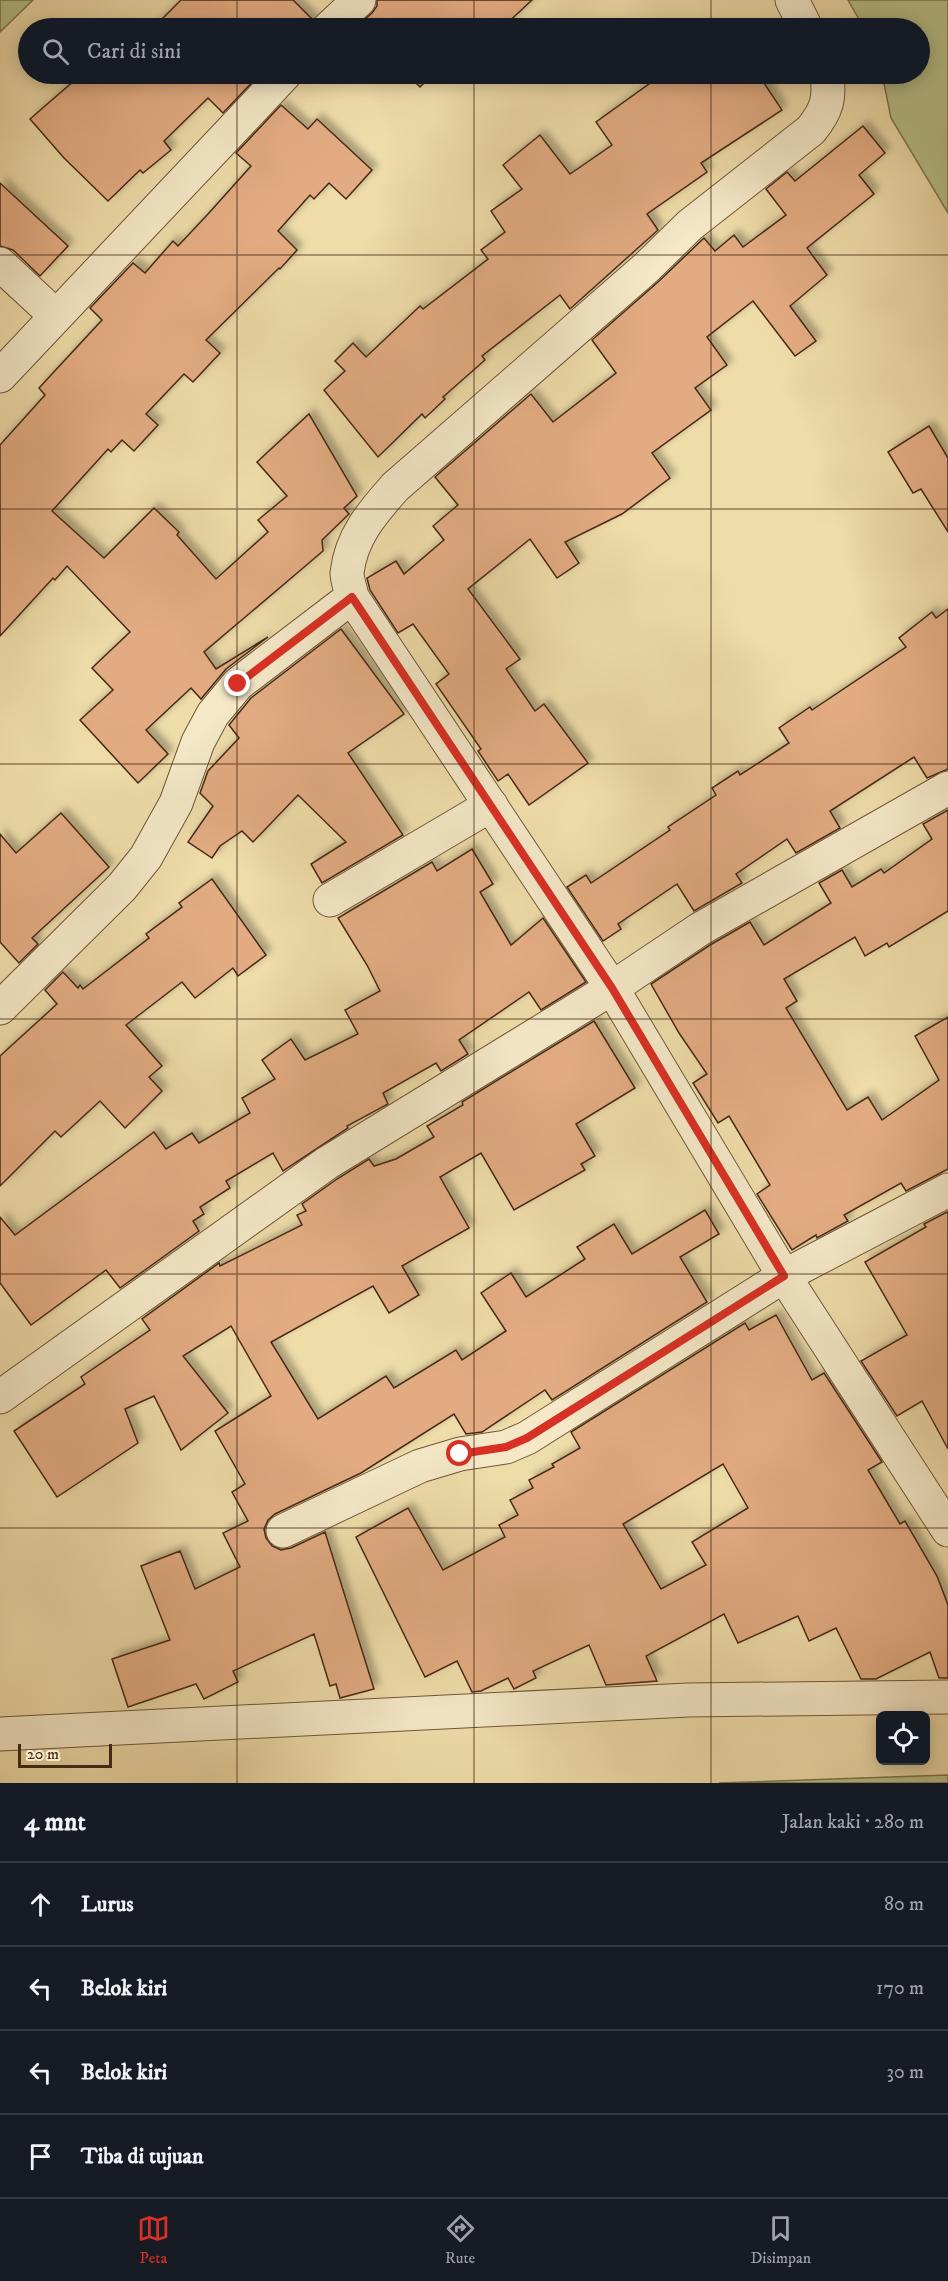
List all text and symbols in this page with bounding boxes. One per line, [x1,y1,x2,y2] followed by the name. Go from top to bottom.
[18,18,930,84] search box
[39,35,72,68] icon: search
[87,38,181,65] text: Cari di sini
[224,670,250,696] route end
[446,1440,472,1466] route start
[876,1711,930,1765] map controls
[876,1711,930,1765] button: locate
[18,1741,112,1768] scale bar
[27,1744,59,1764] text: 20 m
[24,1806,86,1839] text: 4 mnt
[782,1810,924,1835] text: Jalan kaki · 280 m
[24,1888,57,1921] icon: ahead
[81,1891,134,1918] text: Lurus
[884,1892,924,1917] text: 80 m
[24,1972,57,2005] icon: left
[81,1975,167,2002] text: Belok kiri
[876,1976,924,2001] text: 170 m
[24,2056,57,2089] icon: left
[81,2059,167,2086] text: Belok kiri
[886,2060,924,2085] text: 30 m
[24,2140,57,2173] icon: arrive
[81,2143,203,2170] text: Tiba di tujuan
[137,2212,170,2268] tab: Peta
[444,2212,477,2268] tab: Rute
[750,2212,811,2268] tab: Disimpan

